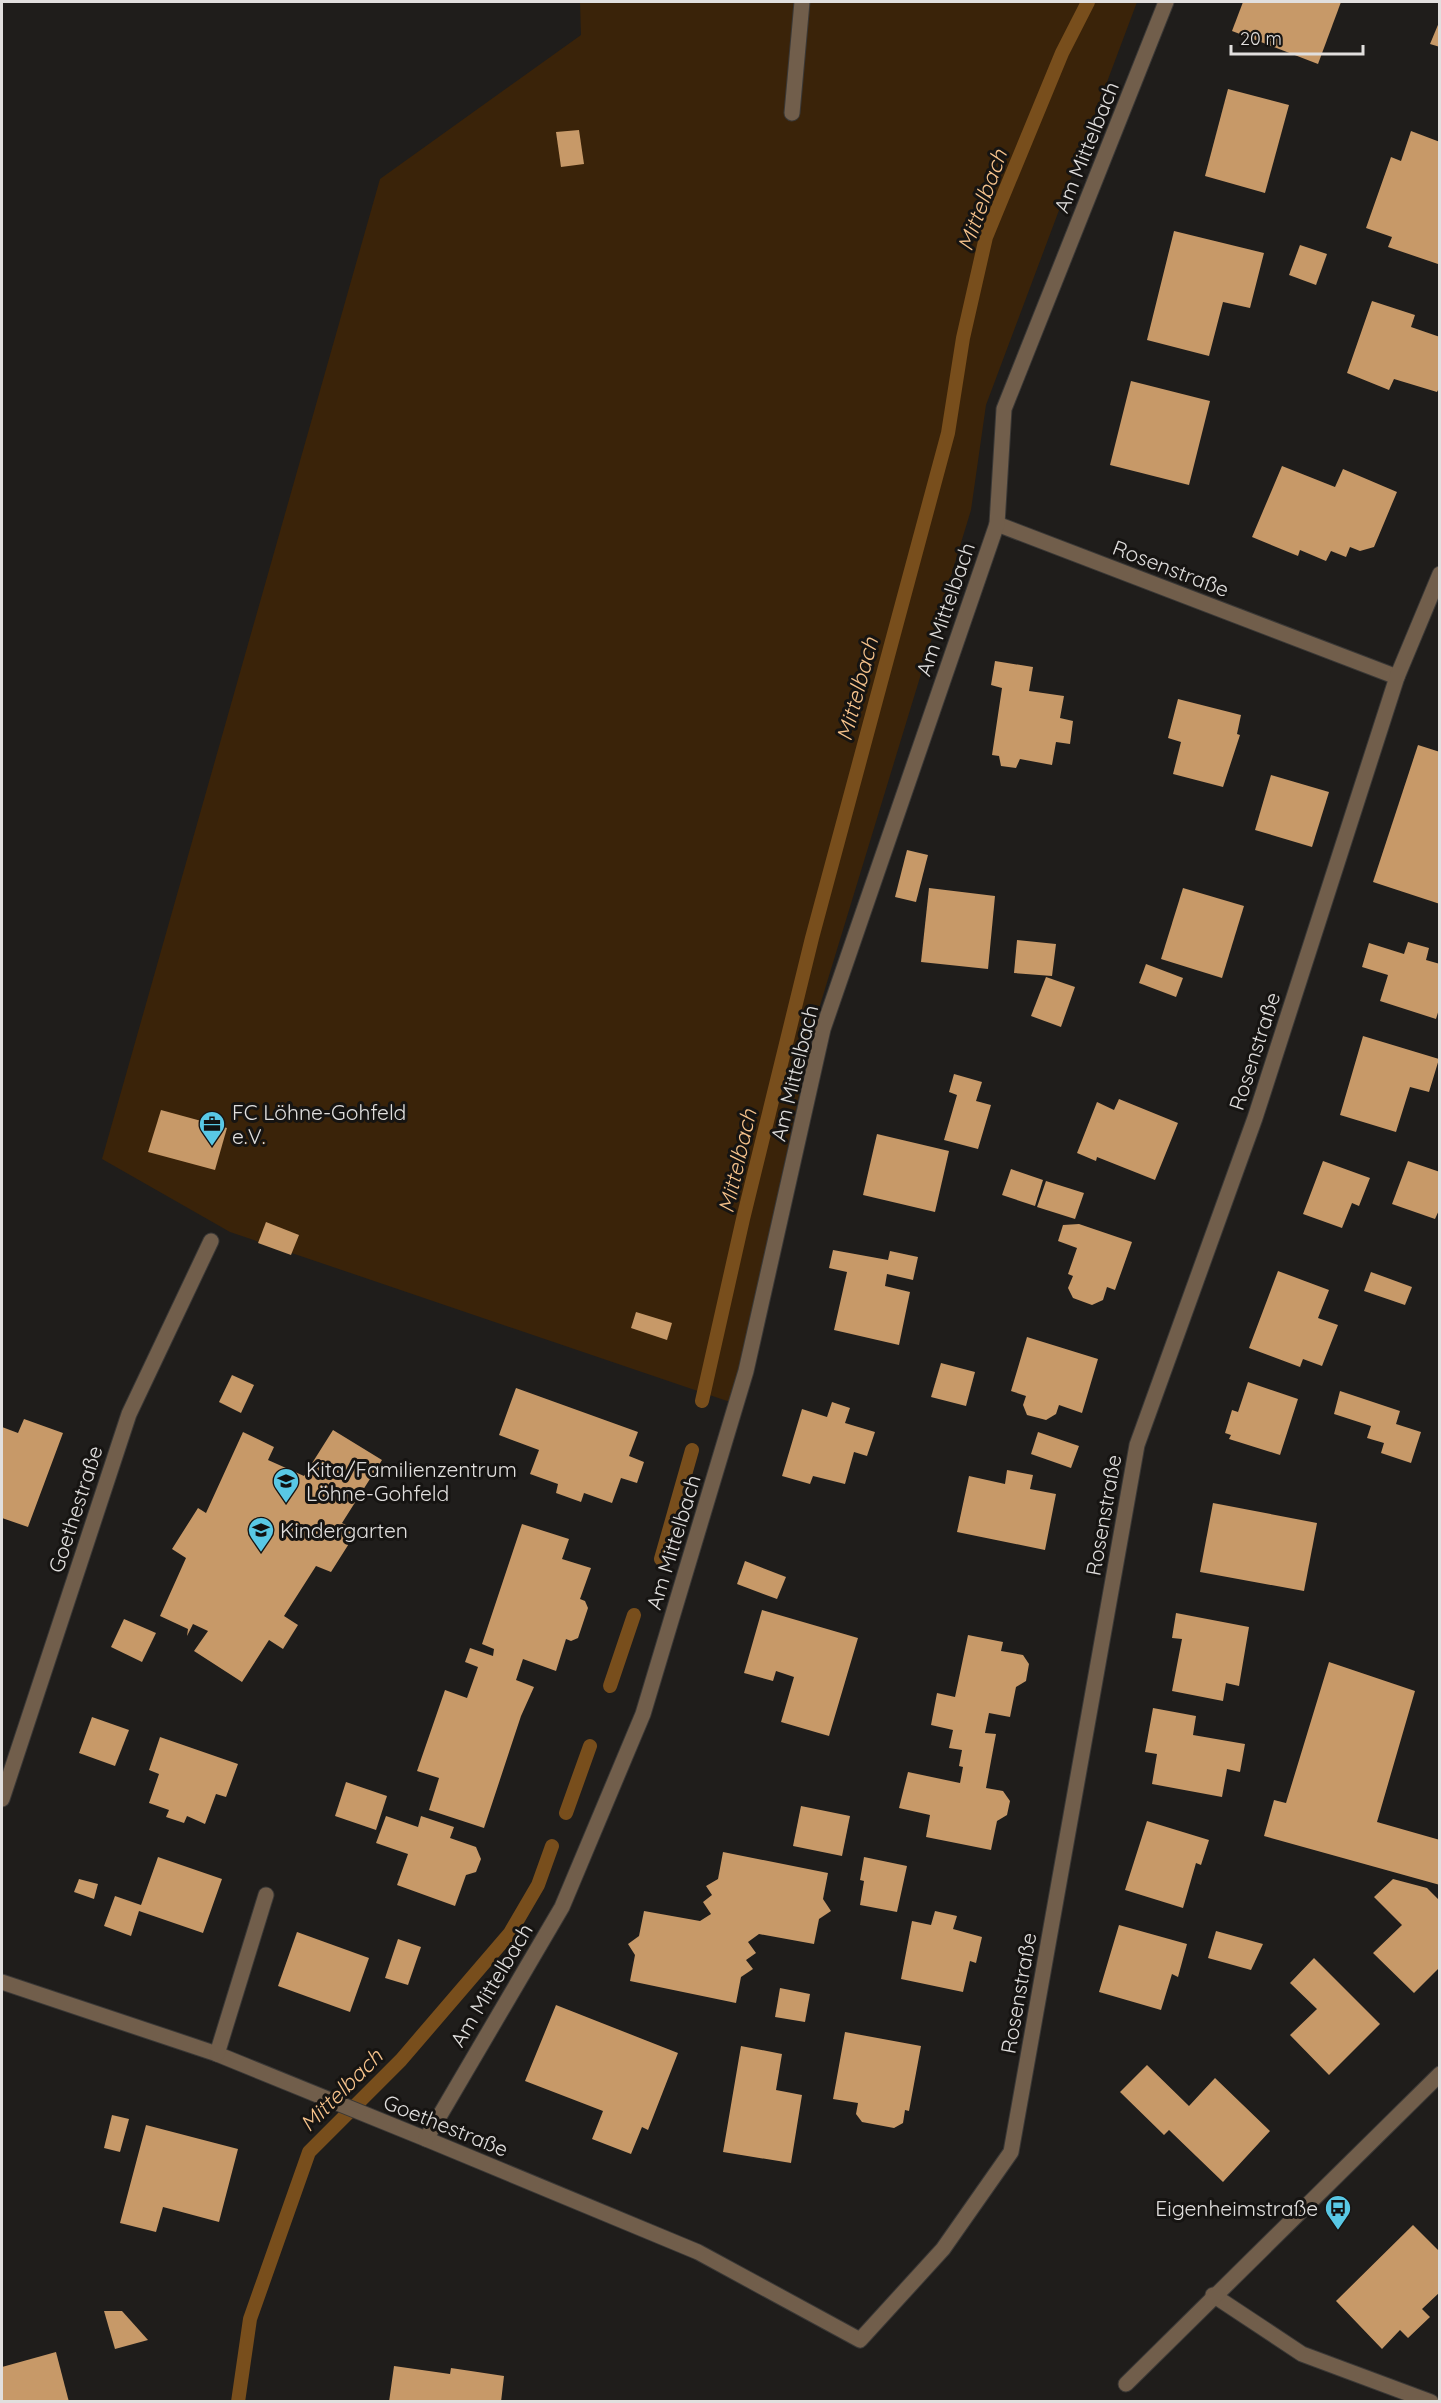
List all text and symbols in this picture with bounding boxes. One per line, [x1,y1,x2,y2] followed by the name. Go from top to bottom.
[1231,18,1363,56] scale bar
[1240,27,1282,50] text: 20 m
[1048,77,1124,217] street label: Am Mittelbach
[951,145,1013,254] water label: Mittelbach
[1109,534,1233,602] street label: Rosenstraße
[910,539,980,679] street label: Am Mittelbach
[830,634,884,744] water label: Mittelbach
[1223,989,1285,1113] street label: Rosenstraße
[765,1002,823,1144] street label: Am Mittelbach
[232,1099,406,1149] place label: FC Löhne-Gohfeld e.V.
[711,1106,763,1216] water label: Mittelbach
[197,1109,227,1147] office icon: FC Löhne-Gohfeld e.V.
[42,1442,108,1576] street label: Goethestraße
[1080,1452,1126,1578] street label: Rosenstraße
[306,1456,517,1506] place label: Kita/Familienzentrum Löhne-Gohfeld
[271,1466,301,1504] school or university icon: Kita/Familienzentrum Löhne-Gohfeld
[640,1472,706,1612] street label: Am Mittelbach
[246,1515,276,1553] school or university icon: Kindergarten
[280,1517,408,1543] place label: Kindergarten
[444,1919,538,2051] street label: Am Mittelbach
[995,1930,1041,2056] street label: Rosenstraße
[294,2042,389,2137] water label: Mittelbach
[380,2088,512,2162] street label: Goethestraße
[1323,2193,1353,2231] bus stop icon: Eigenheimstraße
[1155,2195,1318,2221] place label: Eigenheimstraße

